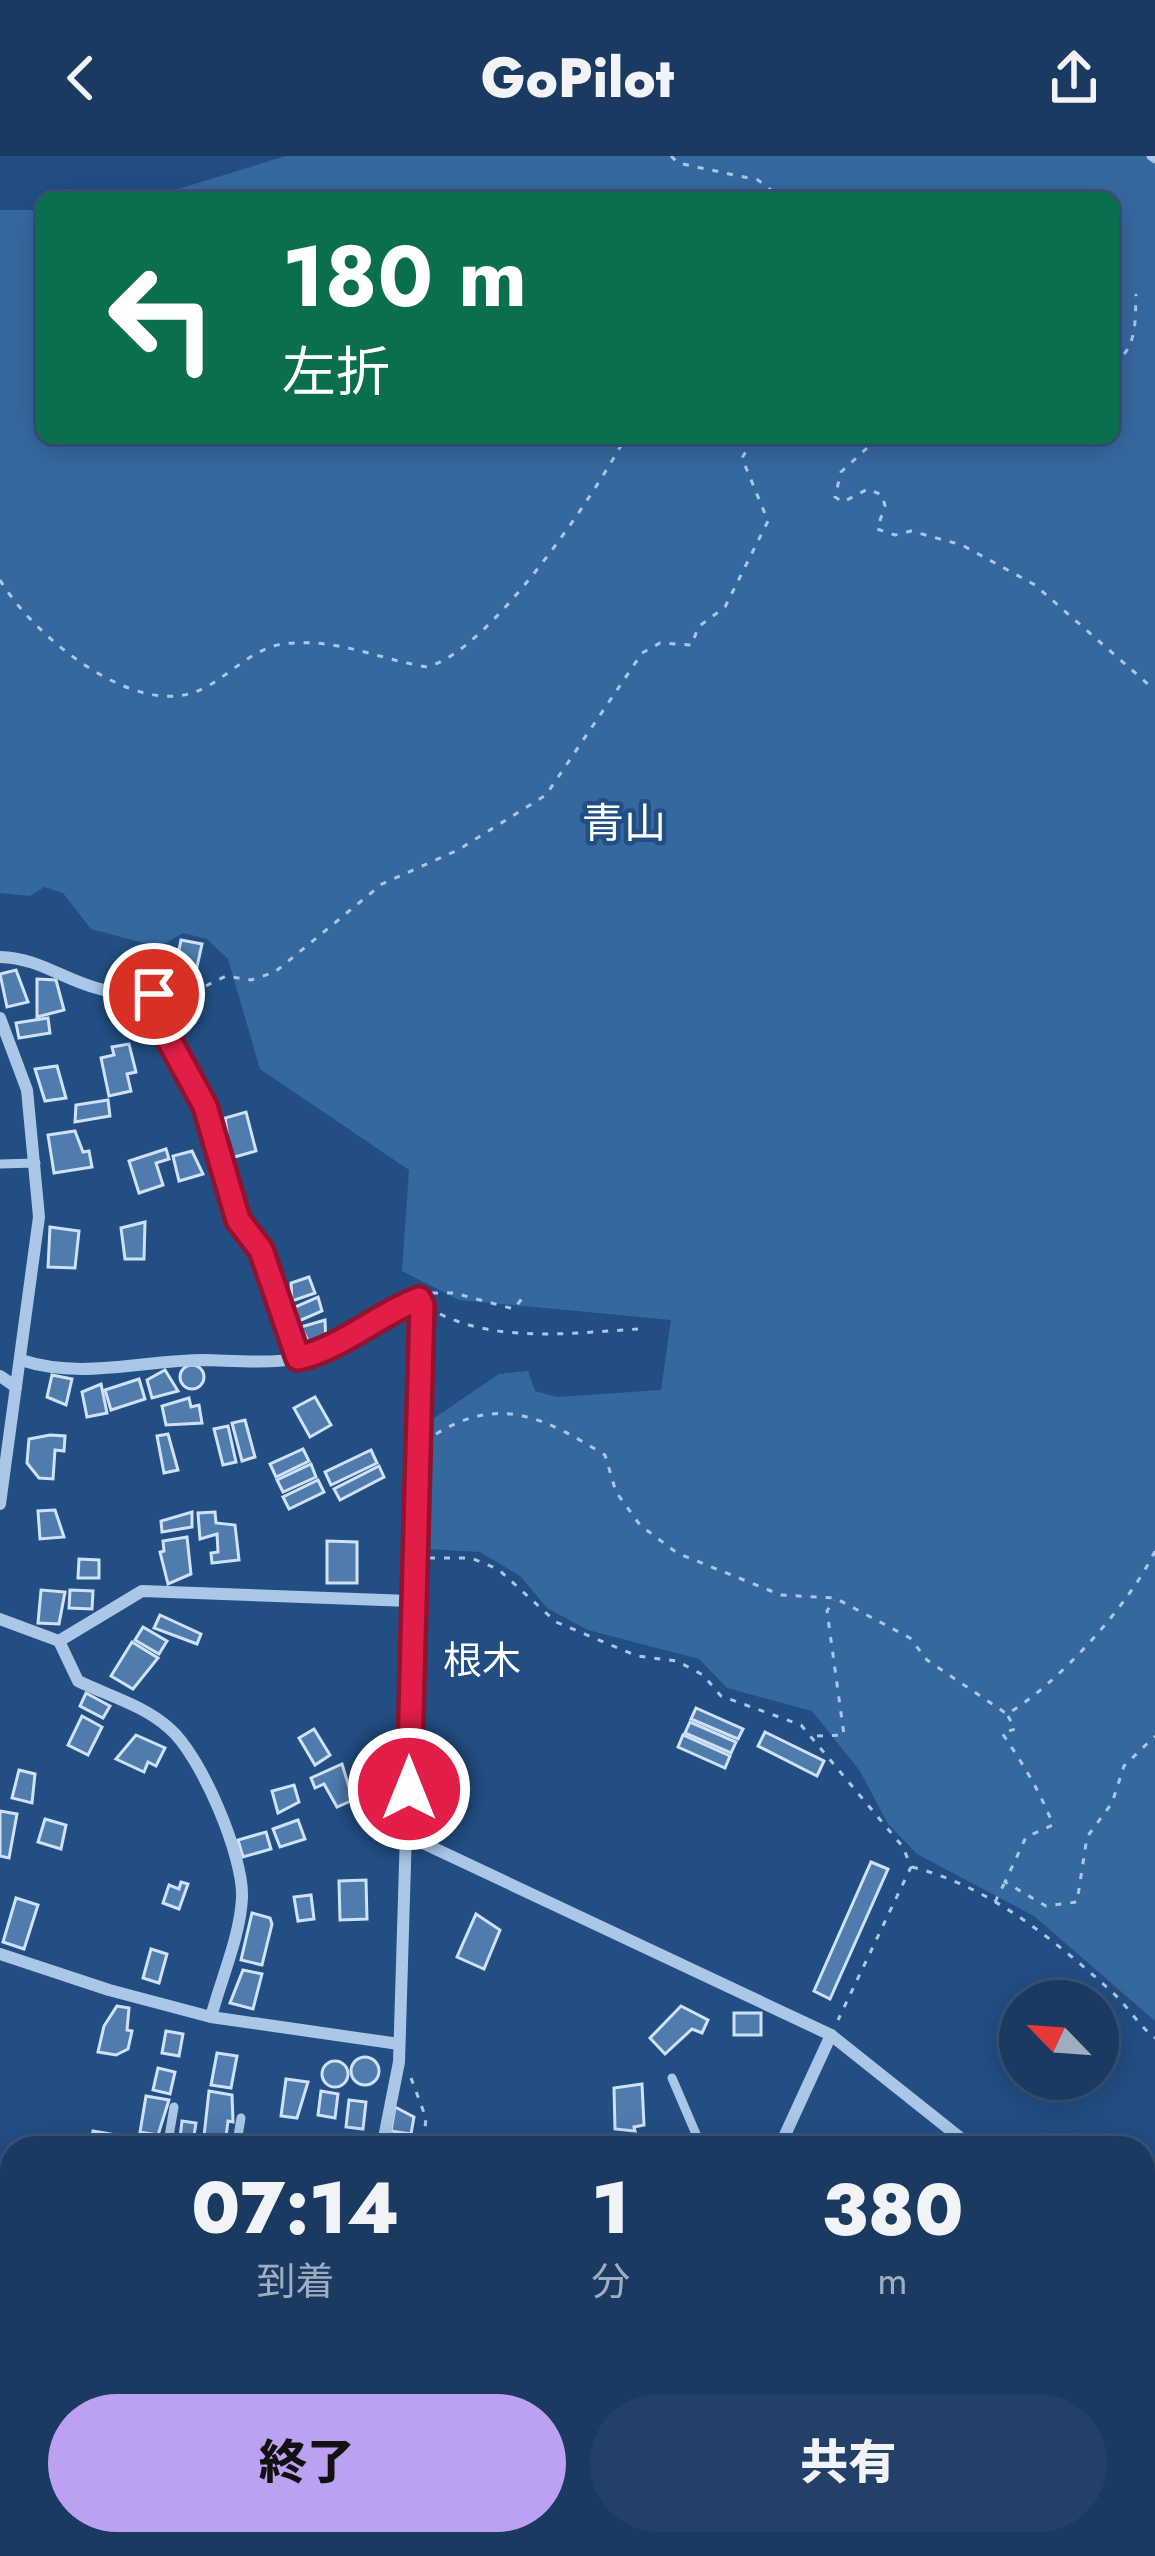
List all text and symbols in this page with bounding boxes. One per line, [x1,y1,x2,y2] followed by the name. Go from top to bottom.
[481,39,674,117] text: GoPilot
[48,45,114,111] icon: back
[1041,45,1107,111] icon: share
[282,216,527,338] text: 180 m
[84,240,240,396] icon: left
[282,333,390,411] text: 左折
[582,793,666,854] district label: 青山
[103,943,205,1045] pin
[121,961,187,1027] icon: arrive
[443,1632,521,1689] district label: 根木
[346,1726,472,1852] position arrow
[999,1980,1119,2100] north arrow
[999,1980,1119,2100] map controls
[191,2156,400,2260] text: 07:14
[592,2156,630,2260] text: 1
[821,2158,964,2262] text: 380
[877,2252,908,2309] text: m
[257,2253,335,2310] text: 到着
[591,2253,630,2310] text: 分
[48,2394,566,2532] button: 終了
[590,2394,1107,2532] button: 共有

